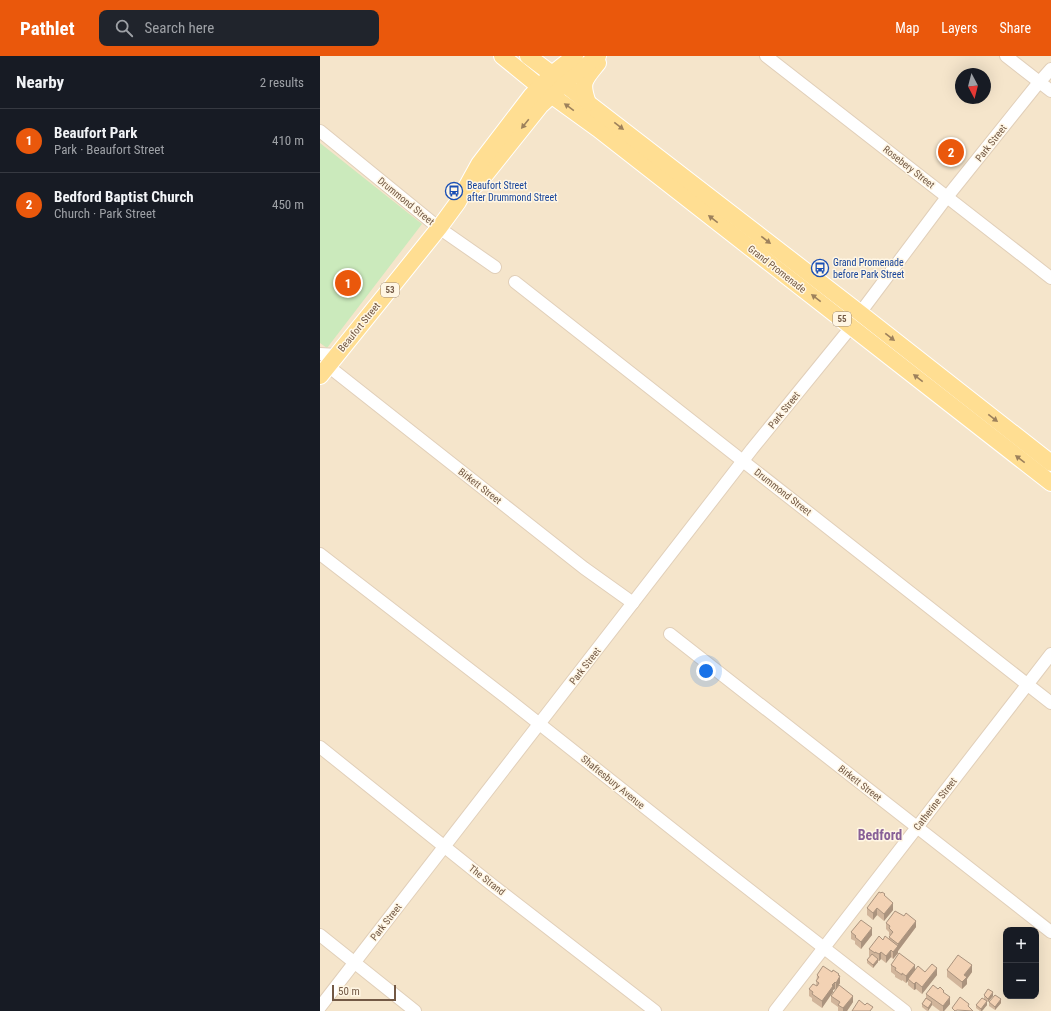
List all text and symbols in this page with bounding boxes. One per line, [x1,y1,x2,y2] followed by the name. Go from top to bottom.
[99,10,379,46] search box
[20,17,75,40] text: Pathlet
[113,17,135,39] icon: search
[145,19,214,37] text: Search here
[895,20,919,36] text: Map
[941,20,978,36] text: Layers
[1000,20,1031,36] text: Share
[955,68,991,104] north arrow
[16,72,64,92] text: Nearby
[260,75,304,90] text: 2 results
[563,103,574,111] one-way arrow
[521,119,530,130] one-way arrow
[613,122,624,131] one-way arrow
[973,122,1009,164] street label: Park Street
[54,124,137,142] text: Beaufort Park
[26,133,32,148] text: 1
[272,133,304,148] text: 410 m
[938,137,964,167] pin: 2
[54,142,164,157] text: Park · Beaufort Street
[881,144,937,191] street label: Rosebery Street
[376,175,436,227] street label: Drummond Street
[467,180,557,203] place label: Beaufort Street after Drummond Street
[444,181,464,201] bus stop icon: Beaufort Street after Drummond Street
[54,188,194,206] text: Bedford Baptist Church
[26,197,32,212] text: 2
[272,197,304,212] text: 450 m
[54,206,156,221] text: Church · Park Street
[707,214,718,223] one-way arrow
[760,236,771,245] one-way arrow
[746,243,808,295] street label: Grand Promenade
[833,257,904,280] place label: Grand Promenade before Park Street
[810,258,830,278] bus stop icon: Grand Promenade before Park Street
[335,268,361,298] pin: 1
[381,283,399,297] road number: 53
[810,294,821,303] one-way arrow
[336,300,382,354] street label: Beaufort Street
[833,312,851,326] road number: 55
[885,333,896,342] one-way arrow
[913,374,924,383] one-way arrow
[766,390,802,430] street label: Park Street
[987,413,998,422] one-way arrow
[1015,454,1026,463] one-way arrow
[456,466,504,506] street label: Birkett Street
[752,466,814,518] street label: Drummond Street
[567,645,603,687] street label: Park Street
[696,661,716,681] your location
[579,753,647,811] street label: Shaftesbury Avenue
[836,763,884,803] street label: Birkett Street
[911,776,959,832] street label: Catherine Street
[858,827,902,843] district label: Bedford
[467,863,507,897] street label: The Strand
[368,901,404,943] street label: Park Street
[1003,927,1039,999] map controls
[1003,927,1039,963] button: +
[1003,963,1039,999] button: −
[332,983,396,1002] scale bar
[338,985,360,998] text: 50 m

